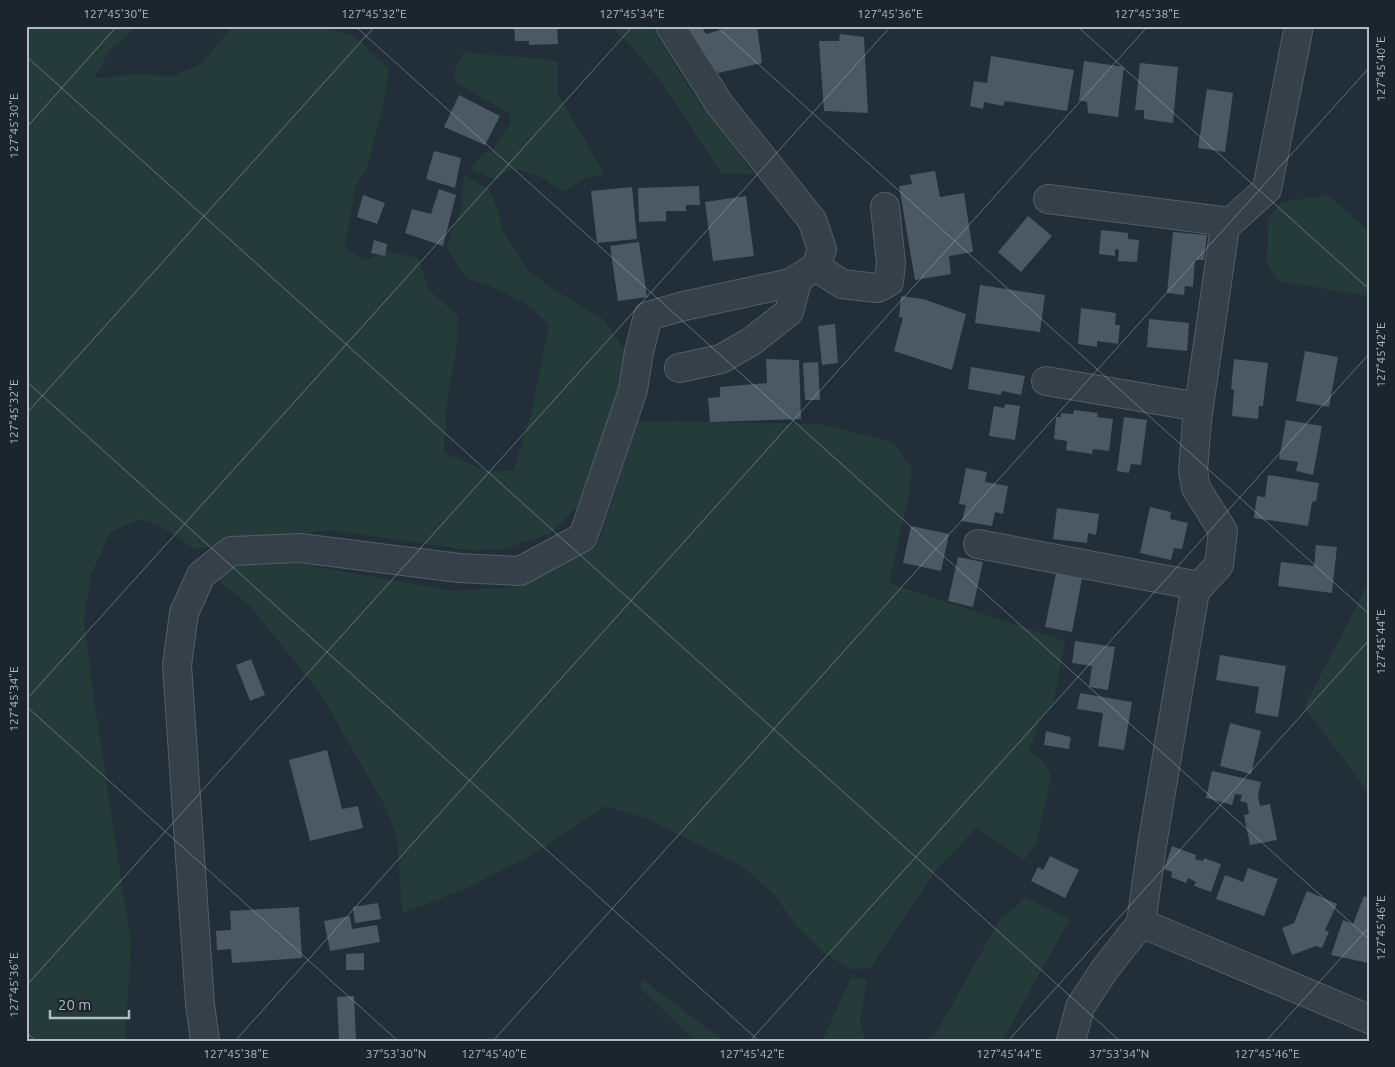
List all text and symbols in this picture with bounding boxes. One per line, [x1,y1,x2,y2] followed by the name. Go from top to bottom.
[83,7,149,20] text: 127°45'30"E
[341,7,407,20] text: 127°45'32"E
[599,7,665,20] text: 127°45'34"E
[857,7,923,20] text: 127°45'36"E
[1114,7,1180,20] text: 127°45'38"E
[1374,36,1387,102] text: 127°45'40"E
[7,93,20,159] text: 127°45'30"E
[1374,322,1387,388] text: 127°45'42"E
[7,379,20,445] text: 127°45'32"E
[1374,609,1387,675] text: 127°45'44"E
[7,666,20,732] text: 127°45'34"E
[1374,895,1387,961] text: 127°45'46"E
[7,952,20,1018] text: 127°45'36"E
[50,987,129,1019] scale bar
[58,996,91,1013] text: 20 m
[203,1047,269,1060] text: 127°45'38"E
[366,1047,426,1060] text: 37°53'30"N
[461,1047,527,1060] text: 127°45'40"E
[719,1047,785,1060] text: 127°45'42"E
[976,1047,1042,1060] text: 127°45'44"E
[1089,1047,1149,1060] text: 37°53'34"N
[1234,1047,1300,1060] text: 127°45'46"E

